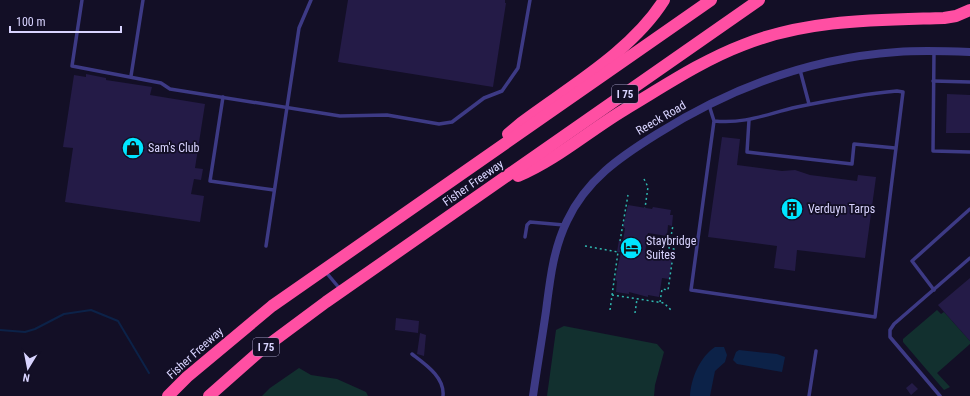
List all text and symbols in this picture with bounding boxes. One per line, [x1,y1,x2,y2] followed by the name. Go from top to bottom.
[10,8,121,34] scale bar
[16,15,46,29] text: 100 m
[612,85,638,103] road number: I 75
[634,98,689,138] street label: Reeck Road
[120,135,146,161] shop icon: Sam's Club
[148,141,200,155] place label: Sam's Club
[440,157,506,209] street label: Fisher Freeway
[779,196,805,222] building icon: Verduyn Tarps
[808,202,875,216] place label: Verduyn Tarps
[646,234,697,262] place label: Staybridge Suites
[618,235,644,261] hotel icon: Staybridge Suites
[164,324,226,382] street label: Fisher Freeway
[253,338,279,356] road number: I 75
[8,348,48,388] north arrow
[22,370,31,384] text: N

